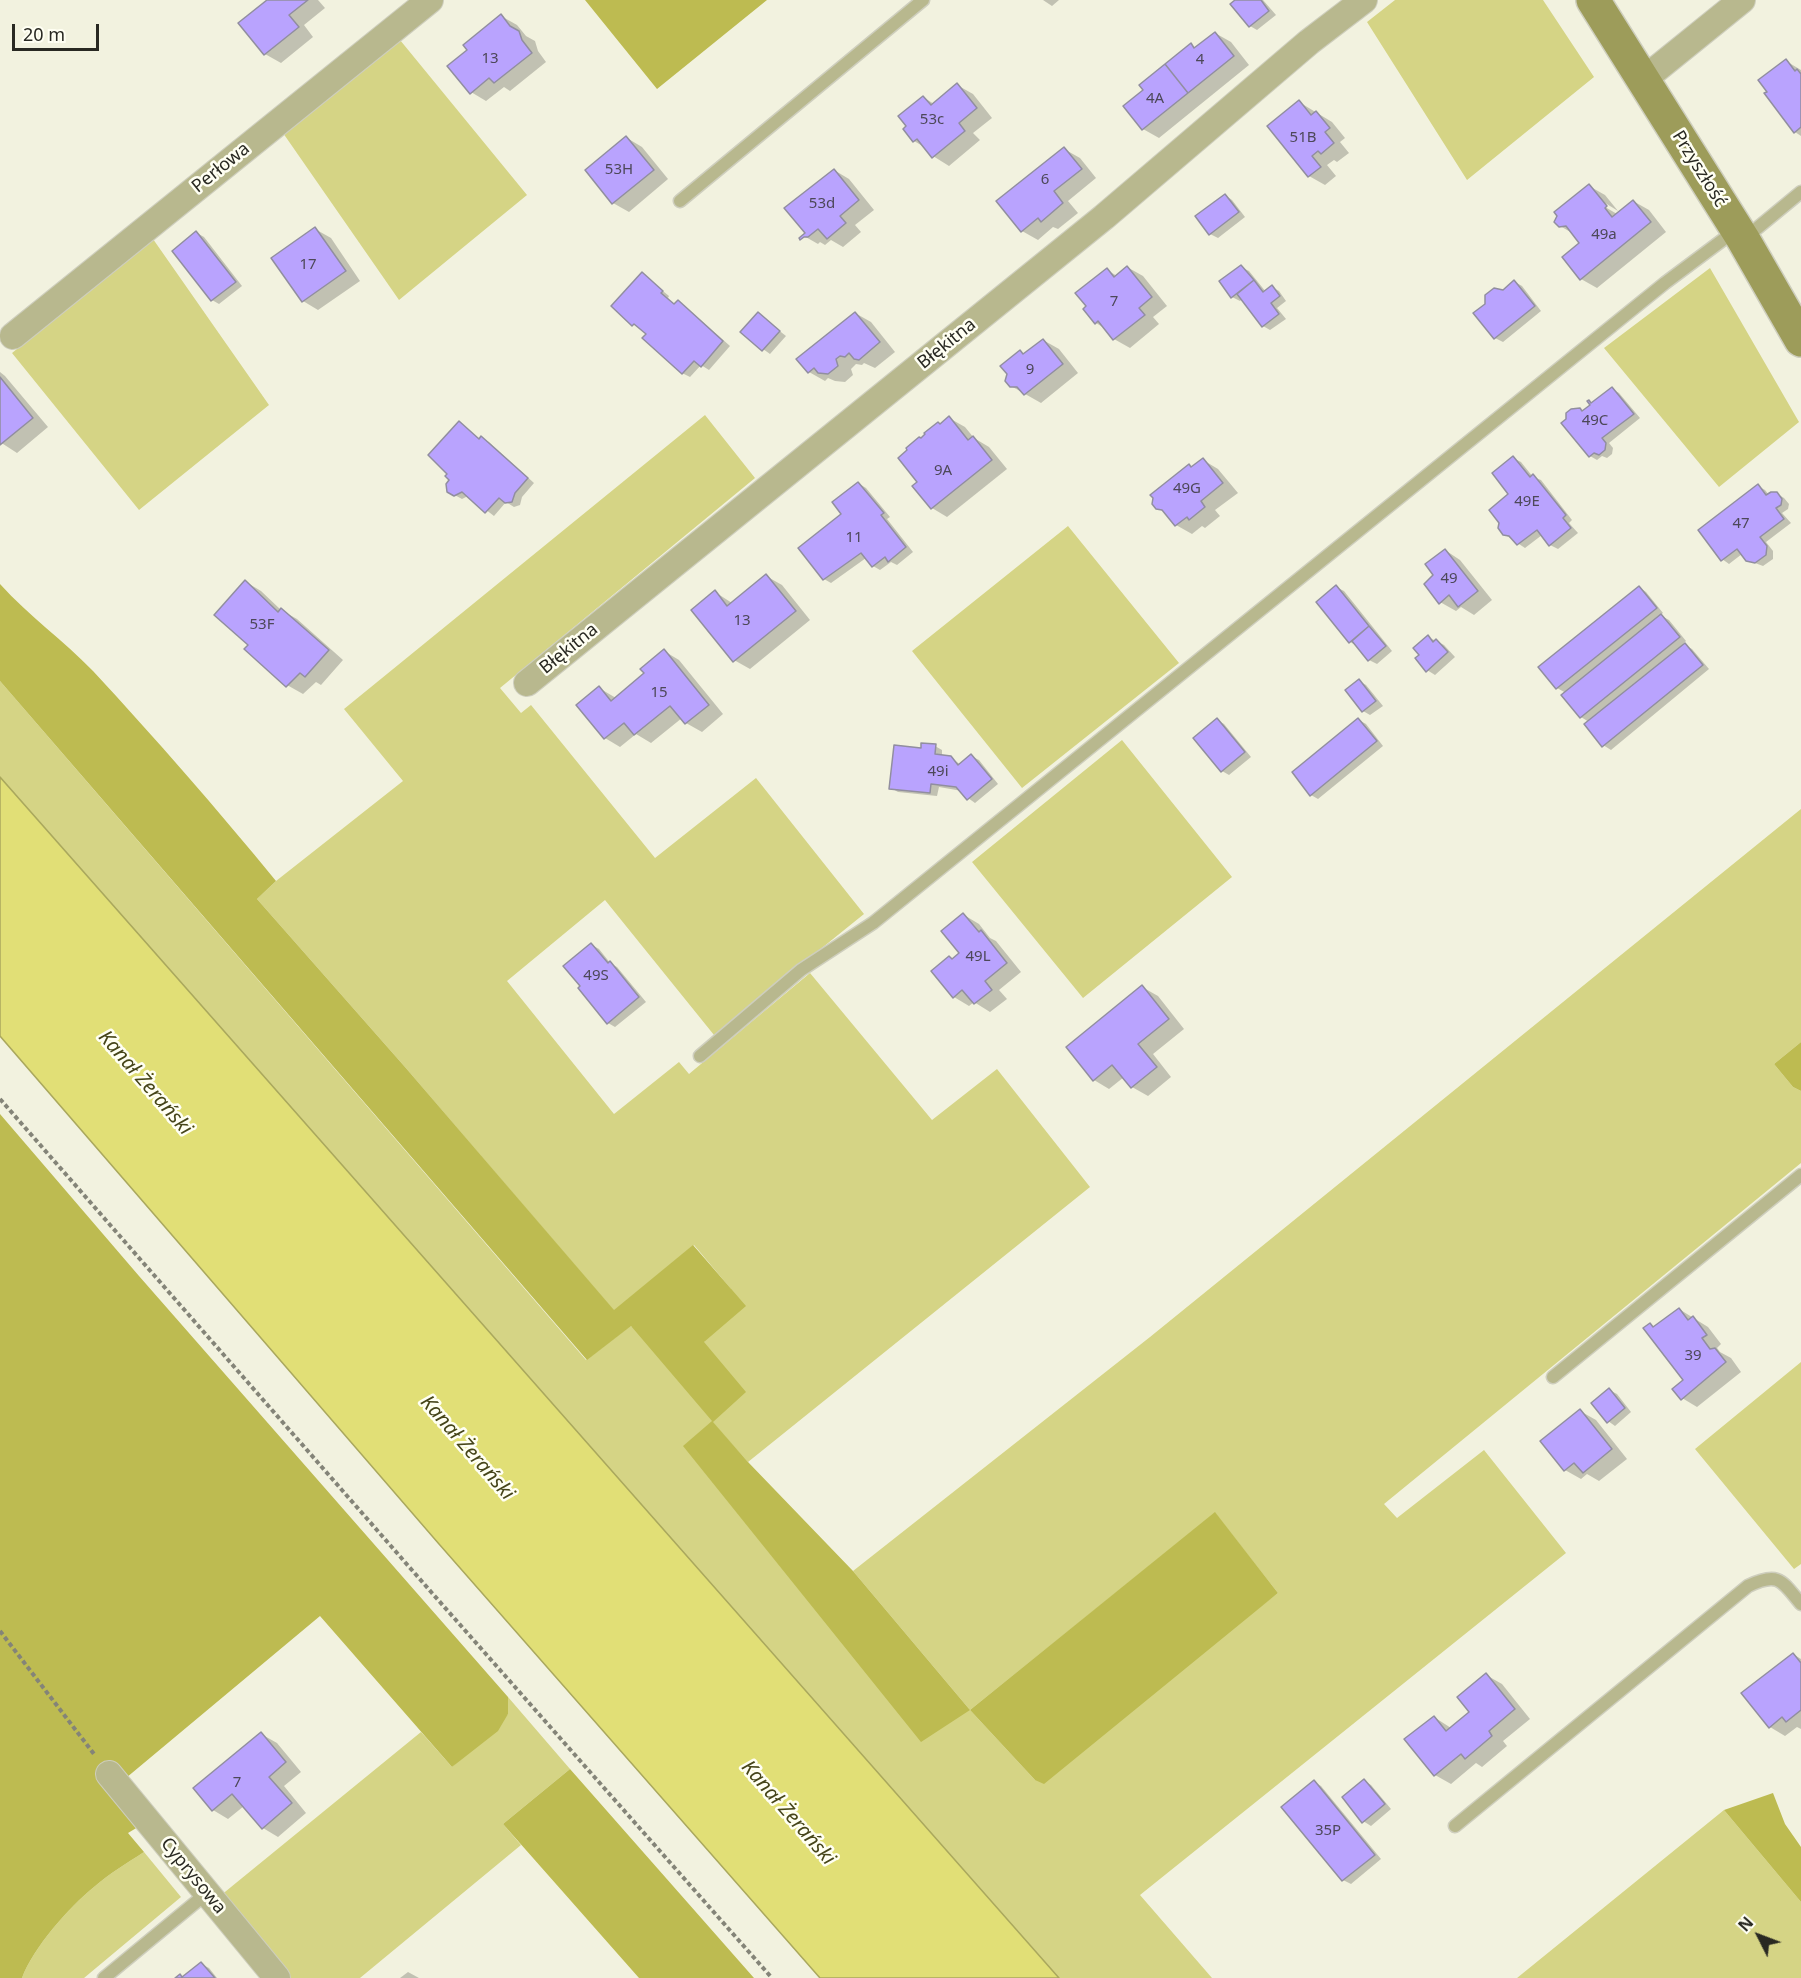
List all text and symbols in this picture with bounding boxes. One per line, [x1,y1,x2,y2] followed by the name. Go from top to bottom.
[15,12,102,50] scale bar
[23,22,65,46] text: 20 m
[481,50,499,68] house number: 13
[1196,51,1204,69] house number: 4
[1146,90,1164,108] house number: 4A
[920,111,944,129] house number: 53c
[1667,127,1731,211] street label: Przyszłość
[1290,129,1316,147] house number: 51B
[188,138,254,198] street label: Perłowa
[605,161,633,179] house number: 53H
[1041,171,1049,189] house number: 6
[809,195,835,213] house number: 53d
[1591,226,1617,244] house number: 49a
[299,256,317,274] house number: 17
[1110,293,1118,311] house number: 7
[914,314,980,374] street label: Błękitna
[1026,361,1034,379] house number: 9
[1582,412,1608,430] house number: 49C
[934,462,952,480] house number: 9A
[1173,480,1201,498] house number: 49G
[1514,493,1540,511] house number: 49E
[1732,515,1750,533] house number: 47
[845,529,863,547] house number: 11
[1440,570,1458,588] house number: 49
[733,612,751,630] house number: 13
[250,616,274,634] house number: 53F
[536,619,602,679] street label: Błękitna
[650,684,668,702] house number: 15
[927,763,949,781] house number: 49i
[965,948,991,966] house number: 49L
[583,967,609,985] house number: 49S
[93,1026,197,1140] water label: Kanał Żerański
[1684,1347,1702,1365] house number: 39
[415,1391,519,1505] water label: Kanał Żerański
[736,1756,840,1870] water label: Kanał Żerański
[233,1774,241,1792] house number: 7
[1315,1822,1341,1840] house number: 35P
[156,1834,230,1918] street label: Cyprysowa
[1729,1906,1789,1966] north arrow
[1733,1912,1758,1936] text: N

